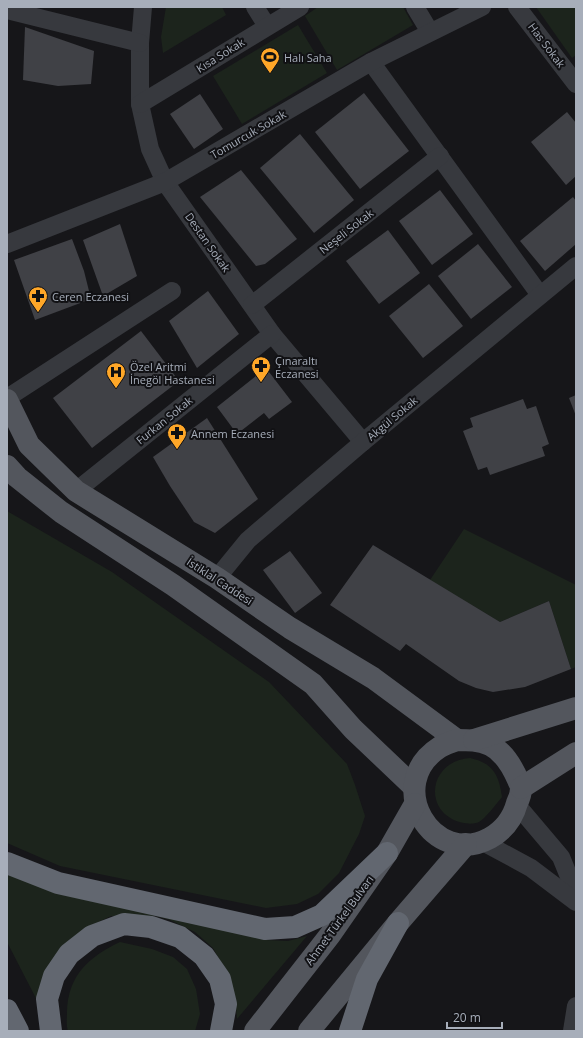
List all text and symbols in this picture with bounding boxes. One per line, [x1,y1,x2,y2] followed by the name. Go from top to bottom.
[525,19,569,71] street label: Has Sokak
[193,34,247,76] street label: Kısa Sokak
[259,46,281,74] sports icon: Halı Saha
[284,50,332,65] place label: Halı Saha
[207,106,289,162] street label: Tomurcuk Sokak
[316,205,376,257] street label: Neşeli Sokak
[182,209,234,275] street label: Destan Sokak
[27,285,49,313] pharmacy icon: Ceren Eczanesi
[52,289,129,304] place label: Ceren Eczanesi
[275,353,319,381] place label: Çınaraltı Eczanesi
[250,355,272,383] pharmacy icon: Çınaraltı Eczanesi
[130,359,215,387] place label: Özel Aritmi İnegöl Hastanesi
[105,361,127,389] hospital icon: Özel Aritmi İnegöl Hastanesi
[133,392,196,447] street label: Furkan Sokak
[364,392,421,443] street label: Akgül Sokak
[166,422,188,450] pharmacy icon: Annem Eczanesi
[191,426,274,441] place label: Annem Eczanesi
[184,554,256,608] street label: İstiklal Caddesi
[301,872,377,968] street label: Ahmet Türkel Bulvarı
[447,1004,502,1030] scale bar
[453,1009,481,1026] text: 20 m

